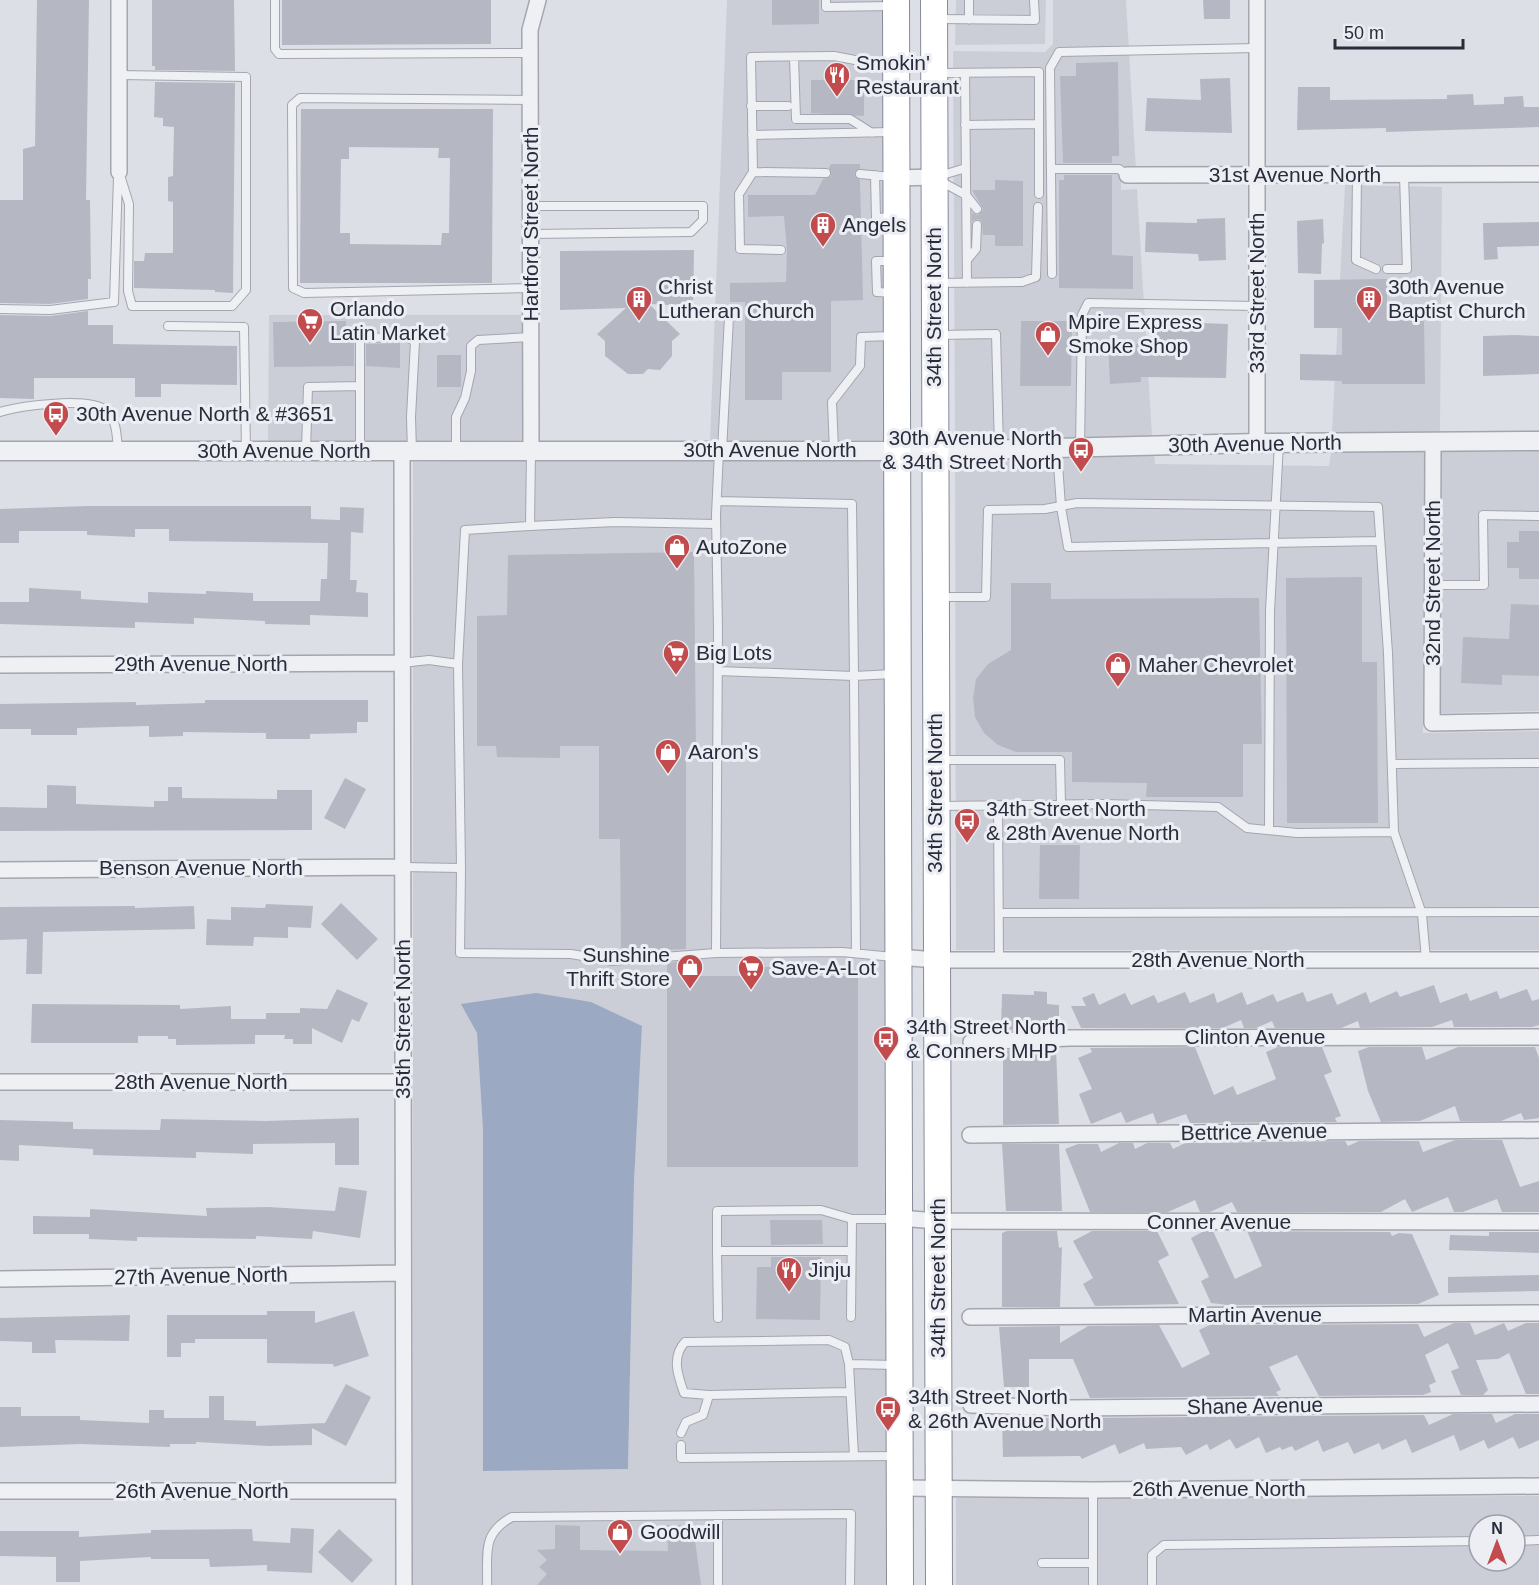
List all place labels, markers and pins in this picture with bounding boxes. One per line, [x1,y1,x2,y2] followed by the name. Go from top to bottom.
[856,51,959,98] place label: Smokin' Restaurant
[822,60,852,98] restaurant icon: Smokin' Restaurant
[808,210,838,248] building icon: Angels
[842,213,906,236] place label: Angels
[658,275,814,322] place label: Christ Lutheran Church
[1388,275,1526,322] place label: 30th Avenue Baptist Church
[624,284,654,322] building icon: Christ Lutheran Church
[1354,284,1384,322] building icon: 30th Avenue Baptist Church
[330,297,446,344] place label: Orlando Latin Market
[295,306,325,344] supermarket icon: Orlando Latin Market
[1068,310,1202,357] place label: Mpire Express Smoke Shop
[1033,319,1063,357] shop icon: Mpire Express Smoke Shop
[41,399,71,437] bus stop icon: 30th Avenue North & #3651
[76,402,334,425] place label: 30th Avenue North & #3651
[882,426,1062,473] place label: 30th Avenue North & 34th Street North
[1066,435,1096,473] bus stop icon: 30th Avenue North & 34th Street North
[662,532,692,570] shop icon: AutoZone
[696,535,787,558] place label: AutoZone
[661,638,691,676] supermarket icon: Big Lots
[696,641,772,664] place label: Big Lots
[1103,650,1133,688] shop icon: Maher Chevrolet
[1138,653,1293,676] place label: Maher Chevrolet
[653,737,683,775] shop icon: Aaron's
[688,740,759,763] place label: Aaron's
[986,797,1179,844] place label: 34th Street North & 28th Avenue North
[952,806,982,844] bus stop icon: 34th Street North & 28th Avenue North
[566,943,670,990] place label: Sunshine Thrift Store
[675,952,705,990] shop icon: Sunshine Thrift Store
[736,953,766,991] supermarket icon: Save-A-Lot
[771,956,876,979] place label: Save-A-Lot
[906,1015,1066,1062] place label: 34th Street North & Conners MHP
[871,1024,901,1062] bus stop icon: 34th Street North & Conners MHP
[774,1255,804,1293] restaurant icon: Jinju
[808,1258,851,1281] place label: Jinju
[908,1385,1101,1432] place label: 34th Street North & 26th Avenue North
[873,1394,903,1432] bus stop icon: 34th Street North & 26th Avenue North
[605,1517,635,1555] shop icon: Goodwill
[640,1520,721,1543] place label: Goodwill

